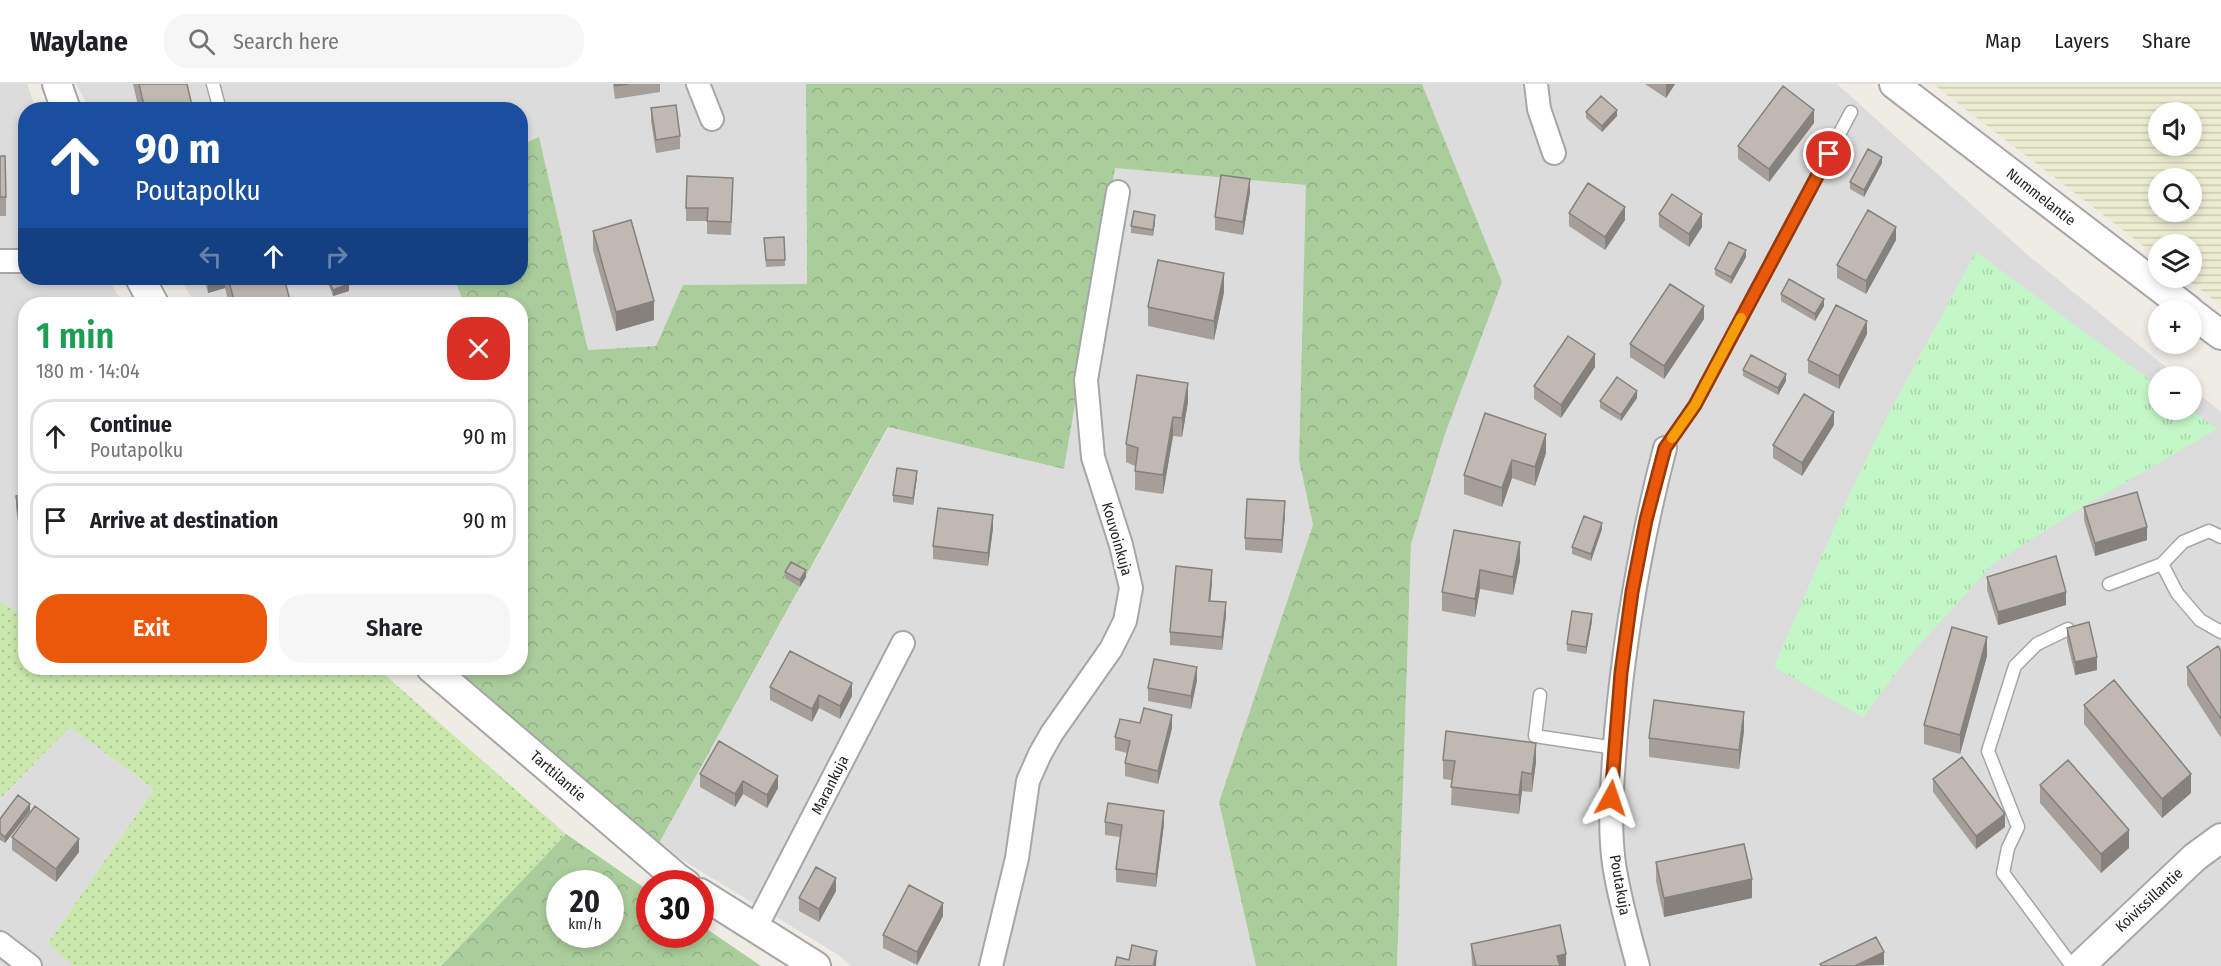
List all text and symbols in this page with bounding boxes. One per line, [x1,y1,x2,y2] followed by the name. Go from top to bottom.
[164,14,584,68] search box
[30,25,128,58] text: Waylane
[185,25,218,58] icon: search
[233,28,339,55] text: Search here
[1985,28,2021,54] text: Map
[2054,28,2109,54] text: Layers
[2142,28,2191,54] text: Share
[2148,102,2202,420] map controls
[2148,102,2202,156] button: sound
[135,124,220,174] text: 90 m
[36,126,114,204] icon: ahead
[1803,128,1854,179] pin
[1812,137,1845,170] icon: arrive
[2003,164,2079,230] street label: Nummelantie
[2148,168,2202,222] button: search
[135,175,261,207] text: Poutapolku
[2148,234,2202,288] button: layers
[194,240,227,273] icon: left
[257,240,290,273] icon: ahead
[320,240,353,273] icon: right
[2148,300,2202,354] button: +
[36,314,114,358] text: 1 min
[447,317,510,380] button: close
[36,359,140,383] text: 180 m · 14:04
[2148,366,2202,420] button: −
[90,411,172,438] text: Continue
[39,420,72,453] icon: ahead
[463,423,507,450] text: 90 m
[90,438,183,462] text: Poutapolku
[1098,500,1136,578] street label: Kouvoinkuja
[39,504,72,537] icon: arrive
[90,507,278,534] text: Arrive at destination
[463,507,507,534] text: 90 m
[36,594,267,663] button: Exit
[279,594,510,663] button: Share
[527,747,589,805] street label: Tarttilantie
[807,752,853,818] street label: Marankuja
[1579,766,1643,830] position arrow
[1606,853,1634,917] street label: Poutakuja
[2112,864,2186,936] street label: Koivissillantie
[636,870,714,948] speed limit sign: 30
[570,884,600,920] text: 20
[568,915,602,933] text: km/h

